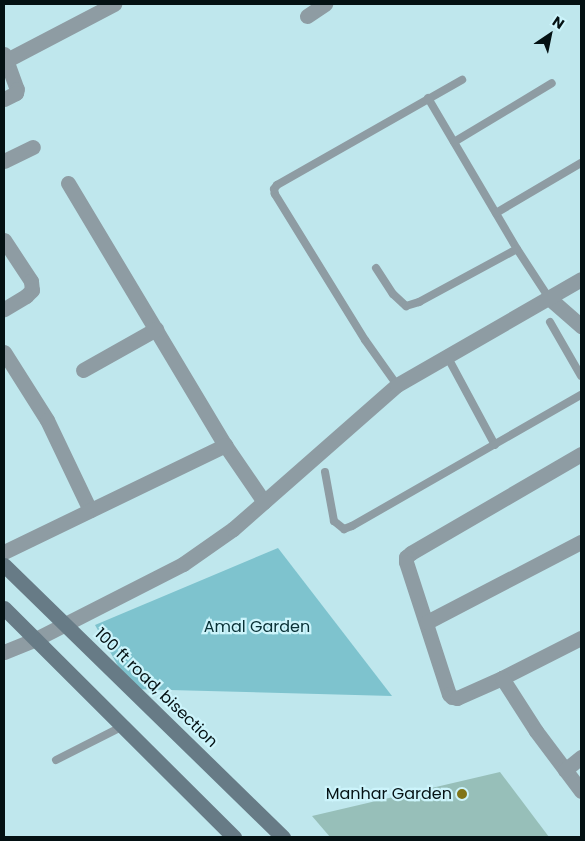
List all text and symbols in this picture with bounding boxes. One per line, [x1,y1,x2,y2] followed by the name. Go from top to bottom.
[525,10,575,60] north arrow
[548,11,568,34] text: N
[204,617,310,637] park label: Amal Garden
[91,624,221,752] street label: 100 ft road, bisection
[326,784,452,804] place label: Manhar Garden
[456,788,468,800] marker: Manhar Garden

